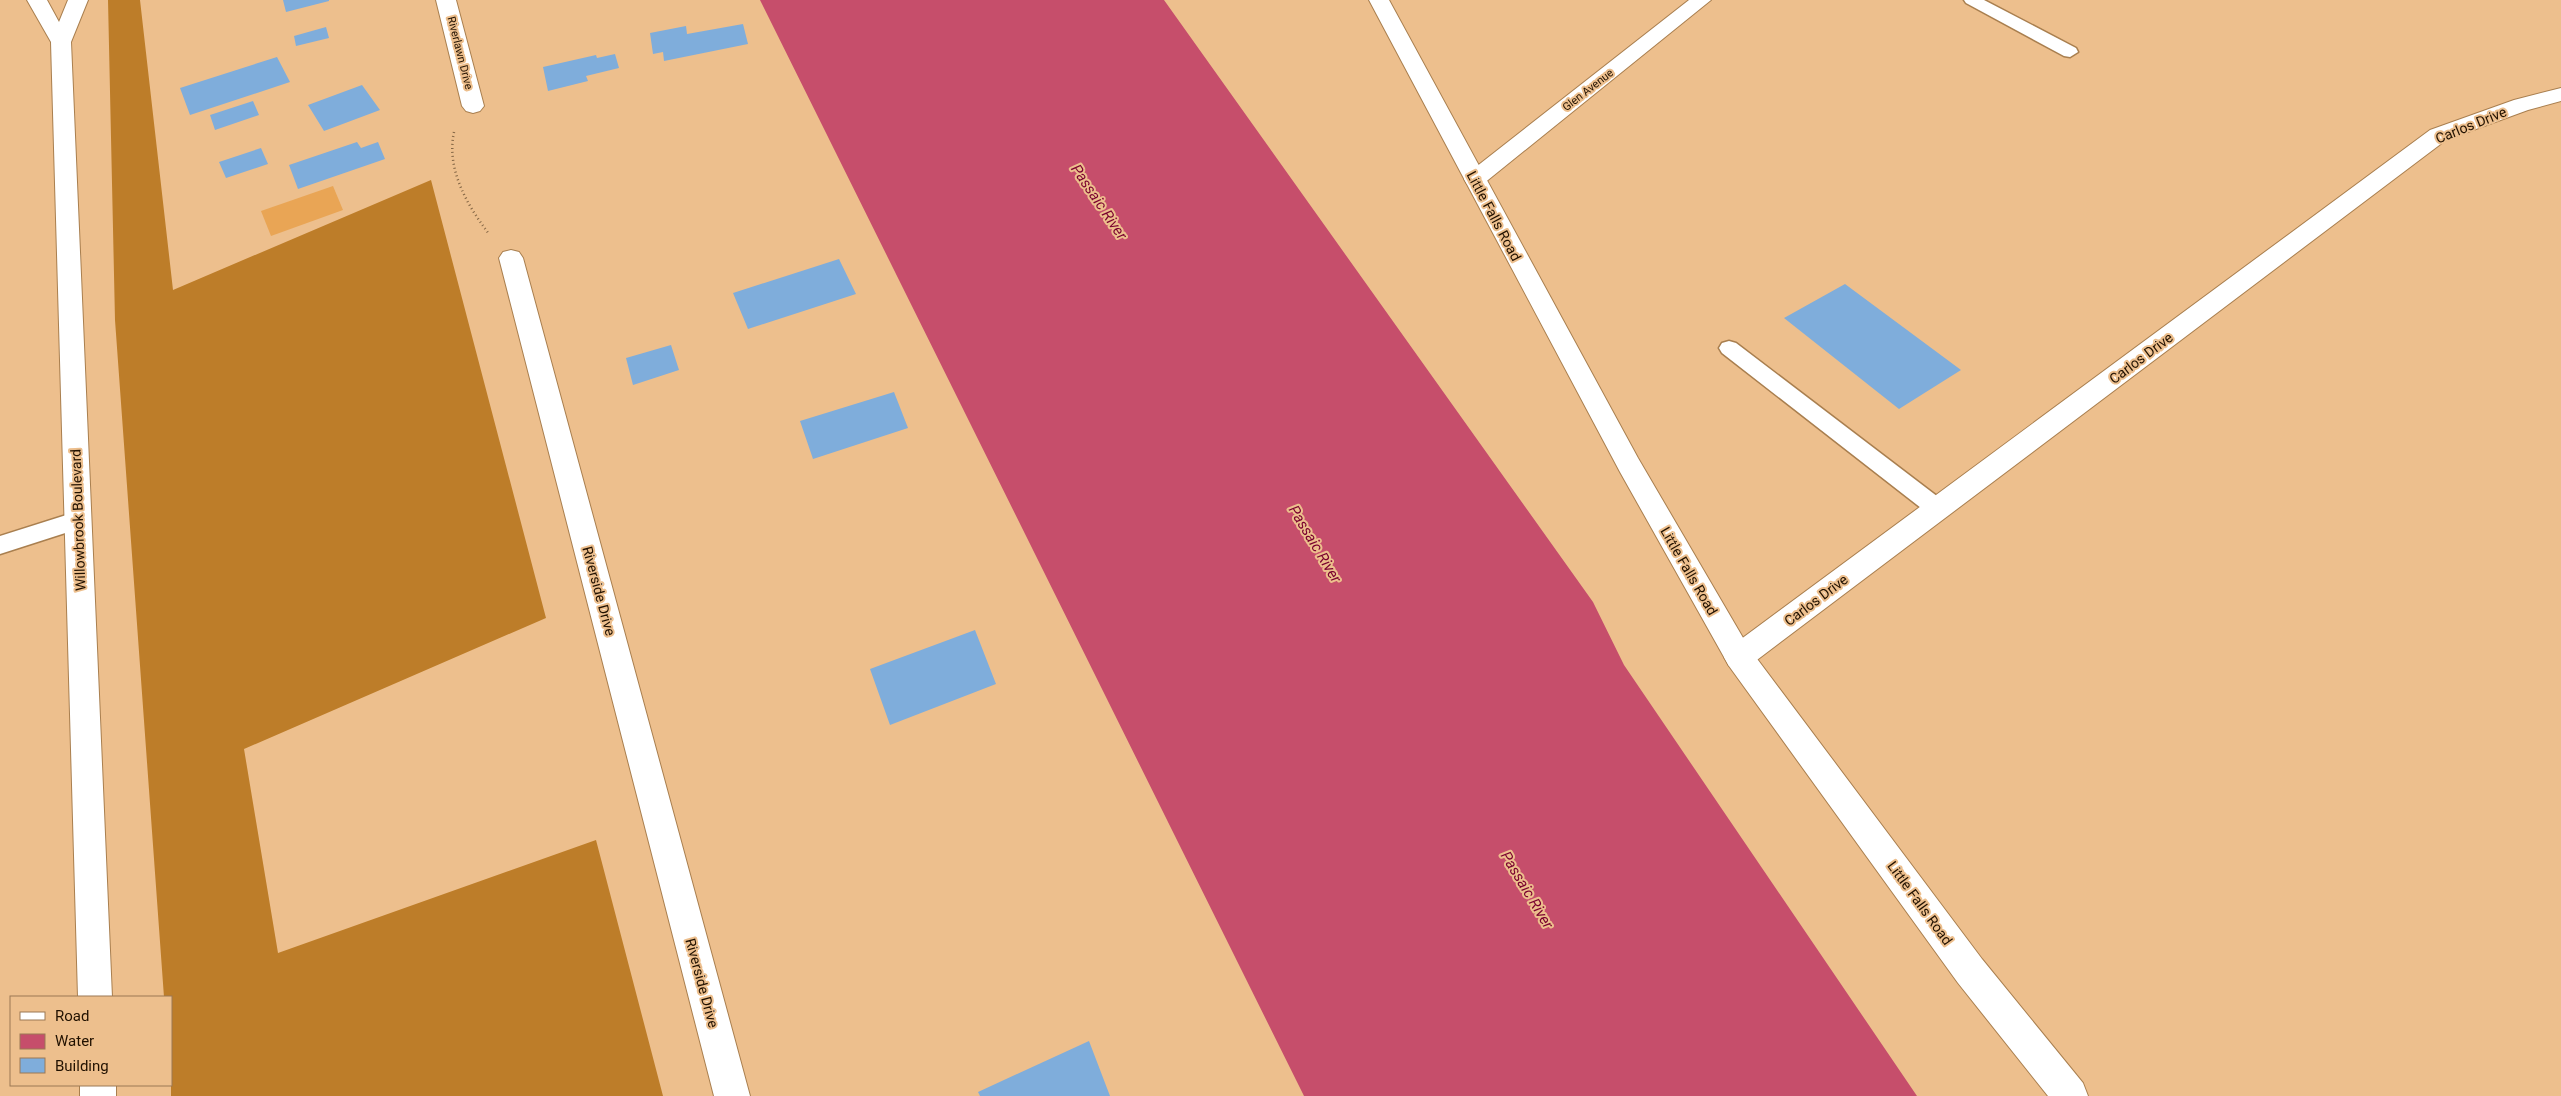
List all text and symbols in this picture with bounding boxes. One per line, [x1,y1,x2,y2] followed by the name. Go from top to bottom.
[445,15,475,91] street label: Riverlawn Drive
[1560,66,1616,114] street label: Glen Avenue
[2433,104,2509,146] street label: Carlos Drive
[1067,161,1131,244] water label: Passaic River
[1464,168,1524,264] street label: Little Falls Road
[2106,329,2176,387] street label: Carlos Drive
[68,449,88,591] street label: Willowbrook Boulevard
[1285,502,1346,587] water label: Passaic River
[1657,524,1721,618] street label: Little Falls Road
[579,545,619,637] street label: Riverside Drive
[1781,571,1851,629] street label: Carlos Drive
[1497,848,1558,933] water label: Passaic River
[1884,858,1956,948] street label: Little Falls Road
[682,937,722,1029] street label: Riverside Drive
[10,996,172,1086] legend
[55,1007,89,1025] text: Road
[55,1032,94,1050] text: Water
[55,1057,109,1075] text: Building

